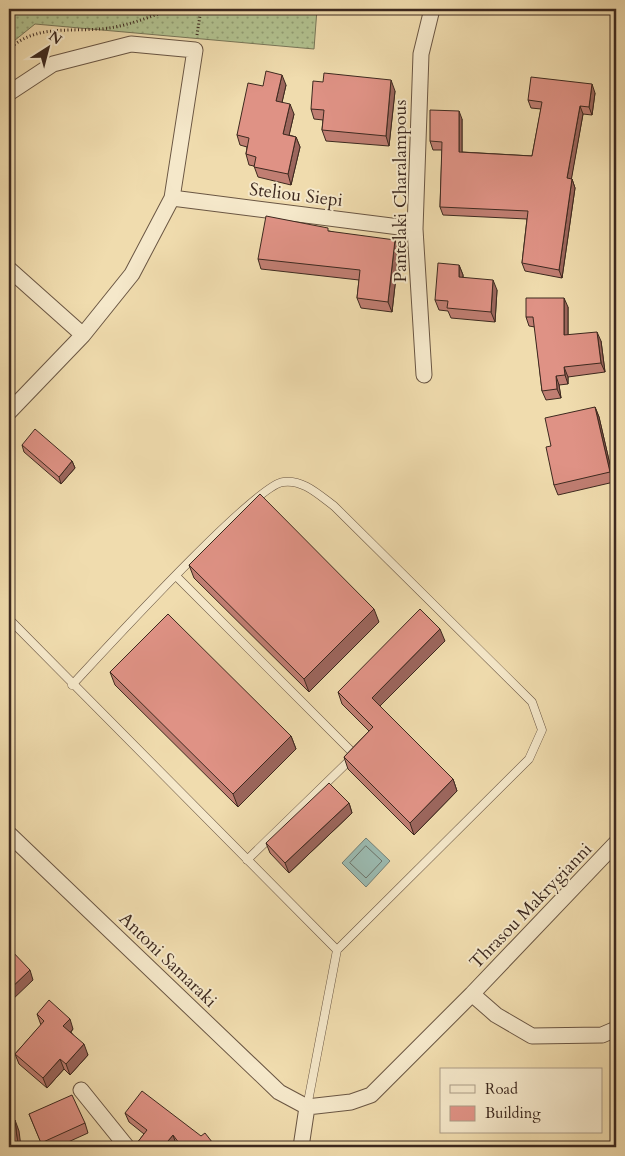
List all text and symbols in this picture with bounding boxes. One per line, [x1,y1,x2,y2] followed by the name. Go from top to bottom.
[22,22,72,72] north arrow
[45,27,66,49] text: N
[388,100,413,282] street label: Pantelaki Charalampous
[248,177,344,213] street label: Steliou Siepi
[464,837,598,975] street label: Thrasou Makrygianni
[113,907,223,1013] street label: Antoni Samaraki
[440,1068,602,1134] legend
[485,1079,518,1099] text: Road
[485,1103,541,1123] text: Building

